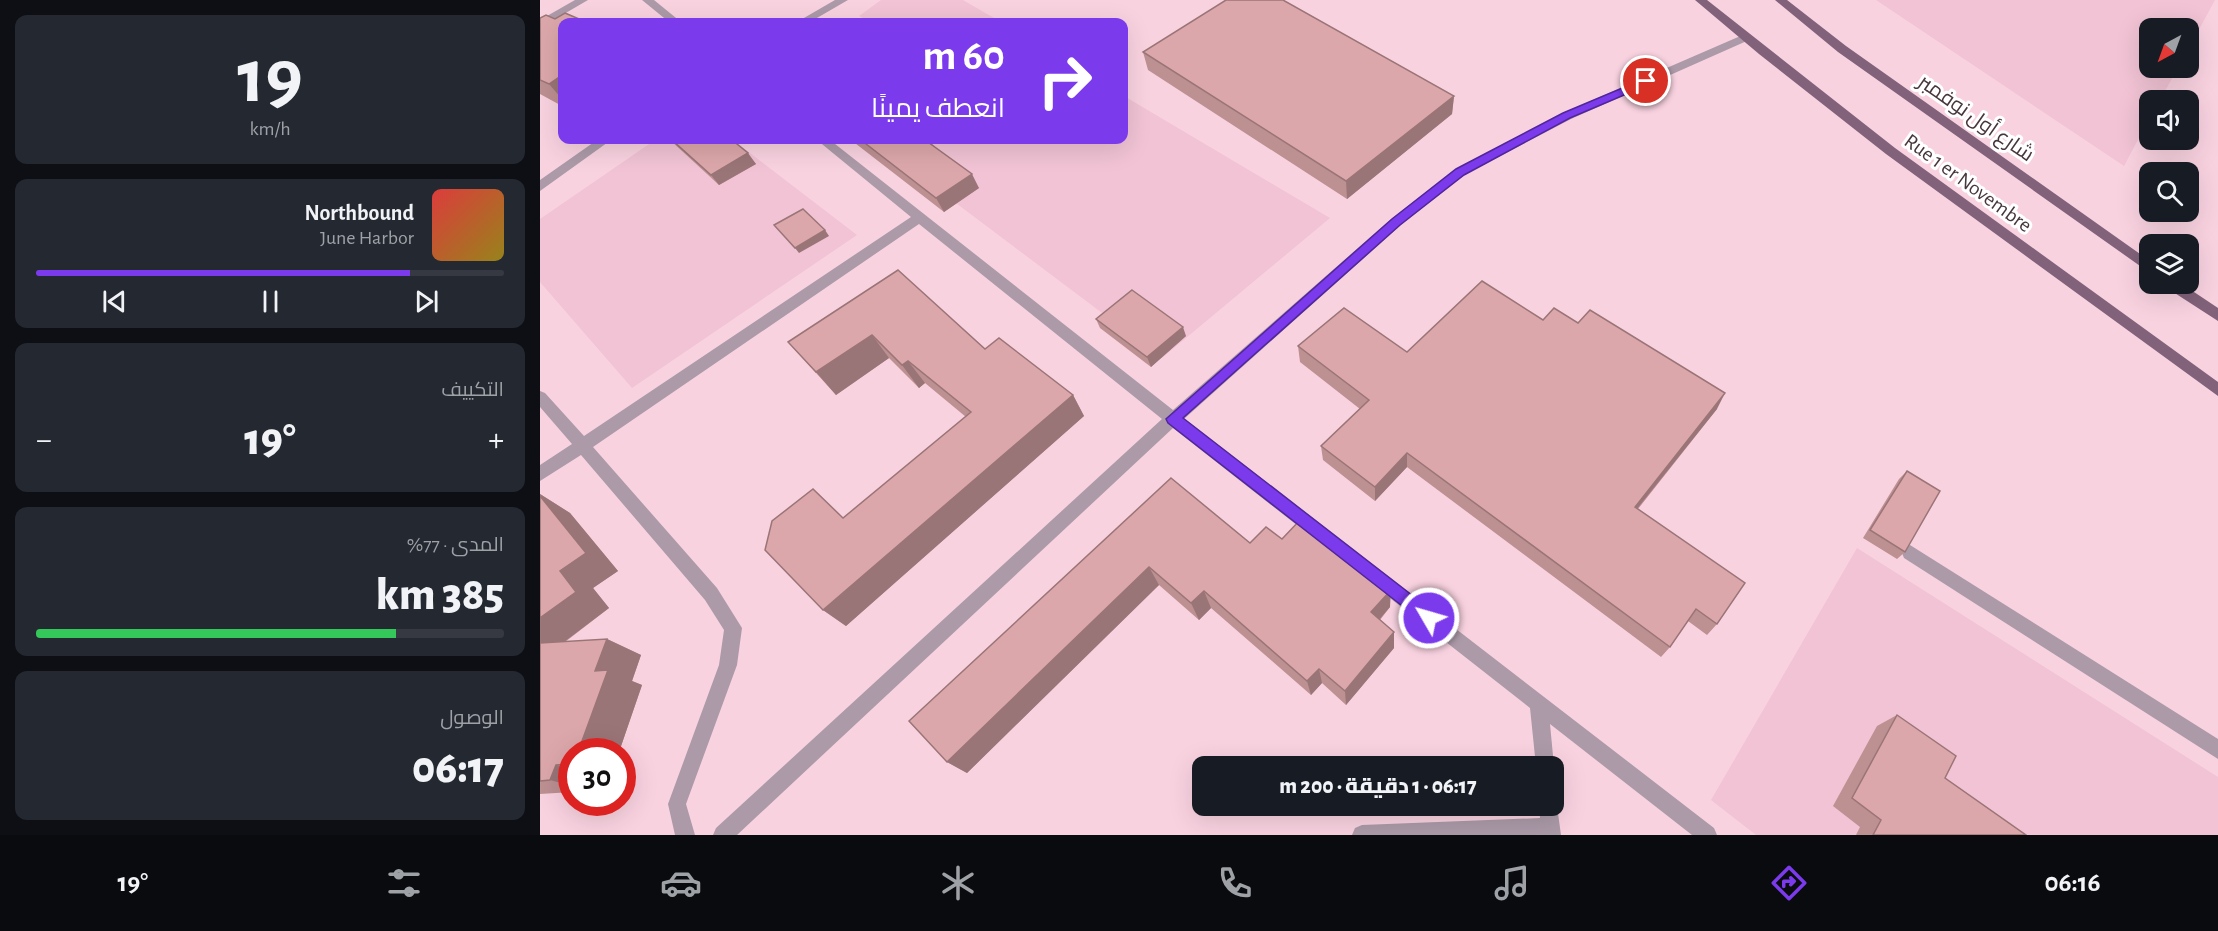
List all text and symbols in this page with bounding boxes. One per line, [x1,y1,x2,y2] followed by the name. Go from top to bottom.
[2139,18,2199,78] north arrow
[2139,18,2199,294] map controls
[923,35,1005,77] text: 60 m
[237,39,303,117] text: 19
[1026,42,1104,120] icon: right
[1620,55,1671,106] pin
[1629,64,1662,97] icon: arrive
[1912,67,2039,168] street label: شارع أول نوفمبر
[2139,90,2199,150] button: sound
[871,95,1005,122] text: انعطف يمينًا
[249,119,291,139] text: km/h
[1900,130,2036,236] street label: Rue 1 er Novembre
[2139,162,2199,222] button: search
[305,202,414,224] text: Northbound
[320,228,414,248] text: June Harbor
[2139,234,2199,294] button: layers
[98,285,131,318] icon: previous
[254,285,287,318] icon: pause
[410,285,443,318] icon: next
[441,380,504,400] text: التكييف
[244,418,296,463] text: 19°
[36,424,52,457] text: −
[488,424,504,457] text: +
[407,535,504,555] text: المدى · 77%
[376,573,504,618] text: 385 km
[1397,586,1461,650] position arrow
[440,708,504,728] text: الوصول
[558,738,636,816] speed limit sign: 30
[412,746,504,791] text: 06:17
[1279,775,1477,797] text: 06:17 · 1 دقيقة · 200 m
[383,862,425,904] icon: filters
[660,862,702,904] icon: car
[937,862,979,904] icon: climate
[1214,862,1256,904] icon: phone
[1491,862,1533,904] icon: music
[1768,862,1810,904] icon: directions
[117,869,148,896] text: 19°
[2044,869,2101,896] text: 06:16

